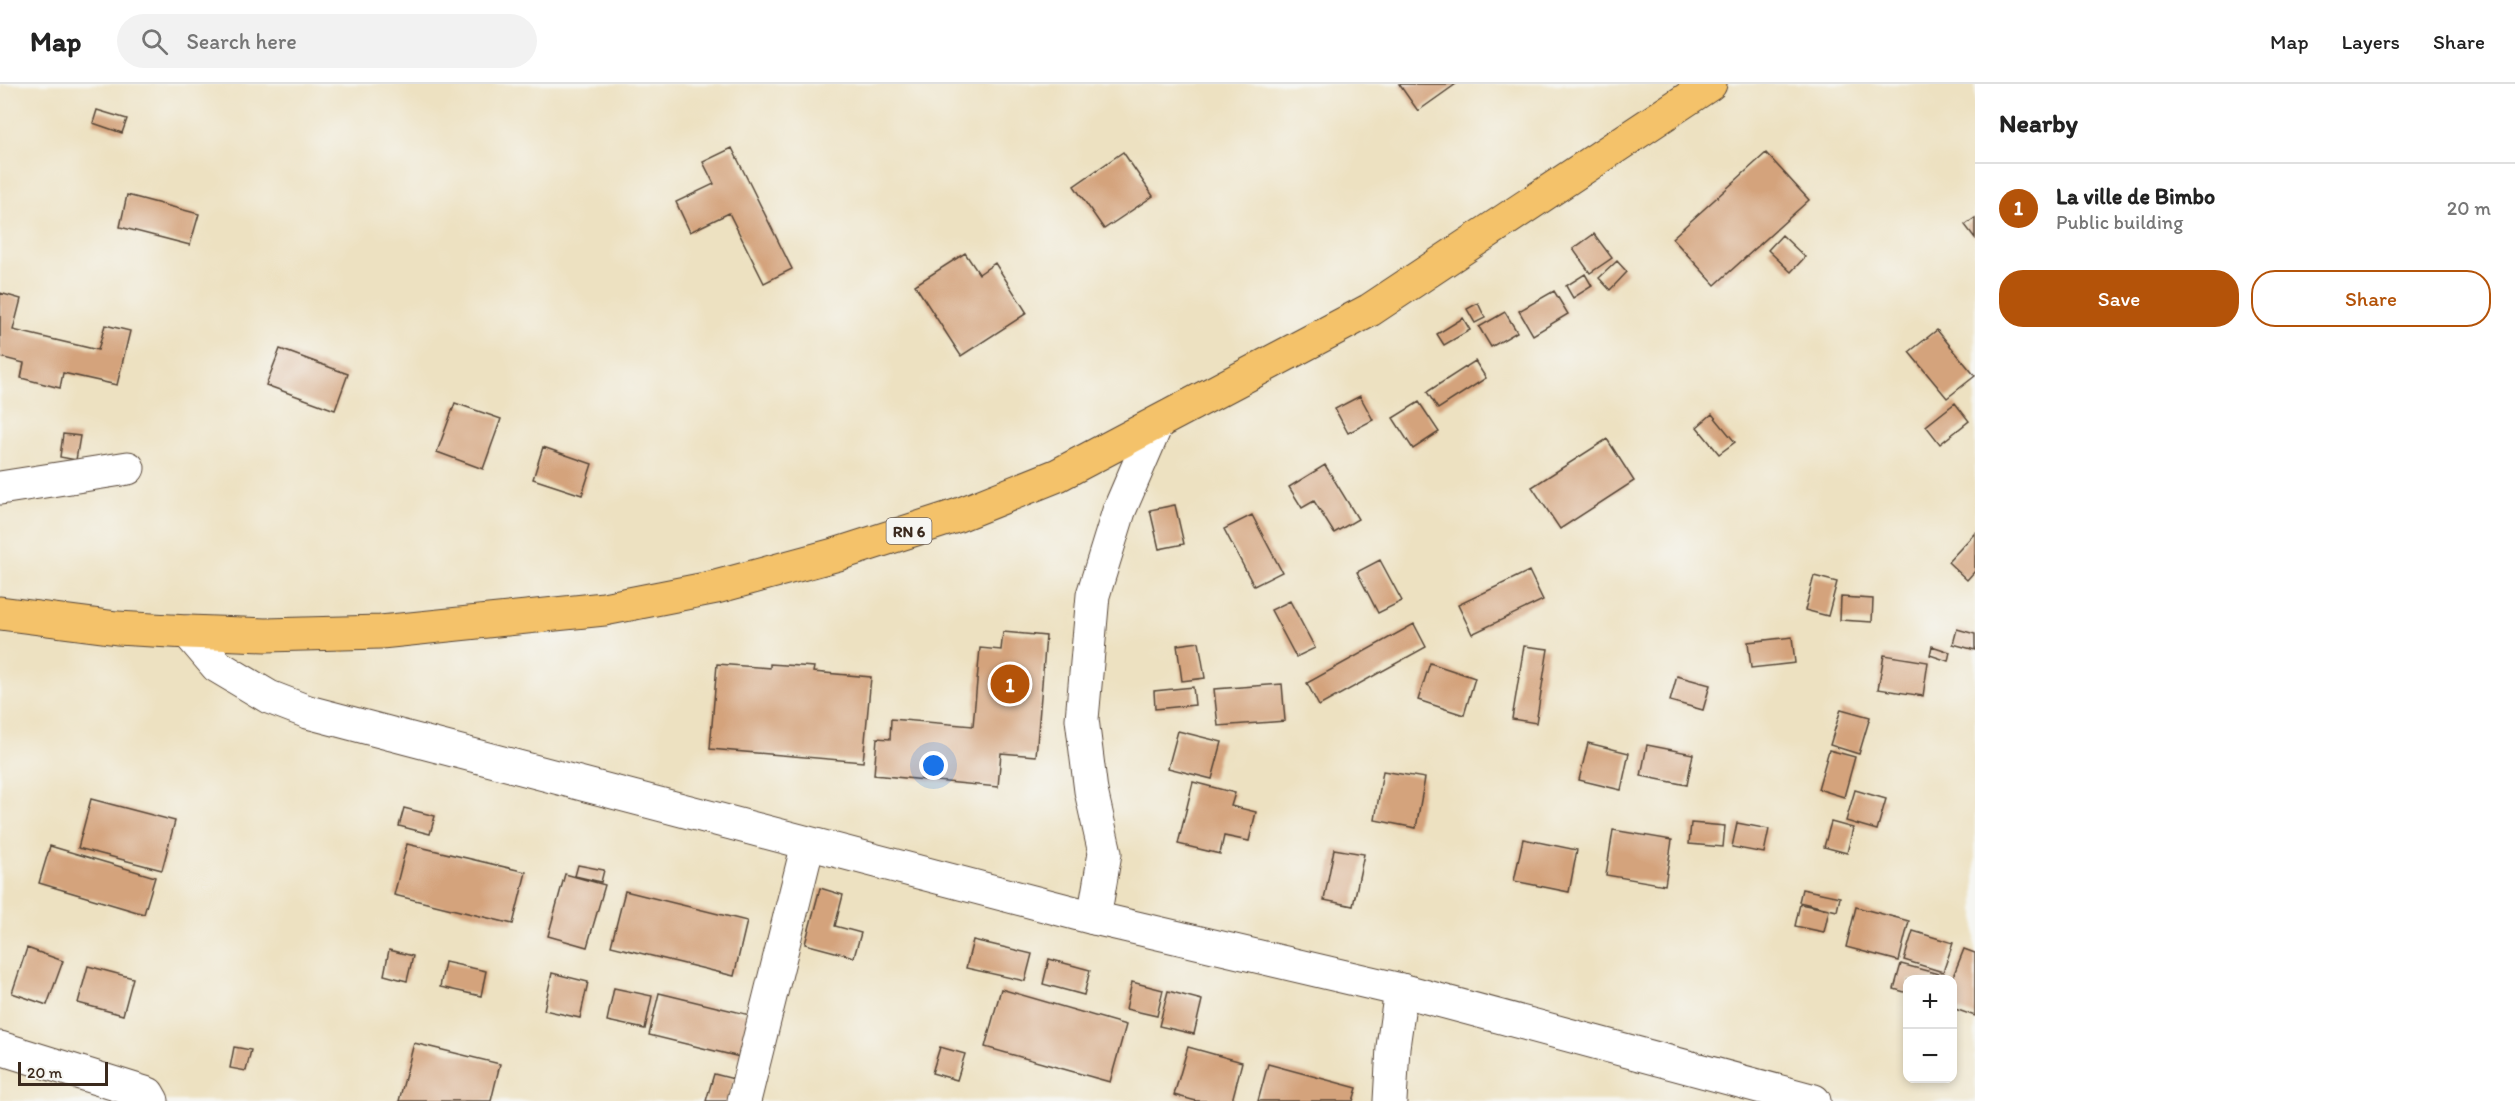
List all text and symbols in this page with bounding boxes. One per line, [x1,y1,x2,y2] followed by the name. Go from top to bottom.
[117,14,537,68] search box
[30,24,81,58] text: Map
[138,25,171,58] icon: search
[186,28,297,55] text: Search here
[2270,29,2309,54] text: Map
[2342,29,2400,54] text: Layers
[2433,29,2485,54] text: Share
[1999,107,2078,139] text: Nearby
[2056,183,2215,210] text: La ville de Bimbo
[2014,196,2023,220] text: 1
[2447,196,2491,220] text: 20 m
[2056,210,2183,234] text: Public building
[1999,270,2239,327] button: Save
[2251,270,2491,327] button: Share
[886,518,932,544] road number: RN 6
[990,662,1030,706] pin: 1
[919,751,948,780] your location
[1903,975,1957,1083] map controls
[1903,975,1957,1029] button: +
[1903,1029,1957,1083] button: −
[18,1059,108,1086] scale bar
[27,1063,62,1082] text: 20 m

